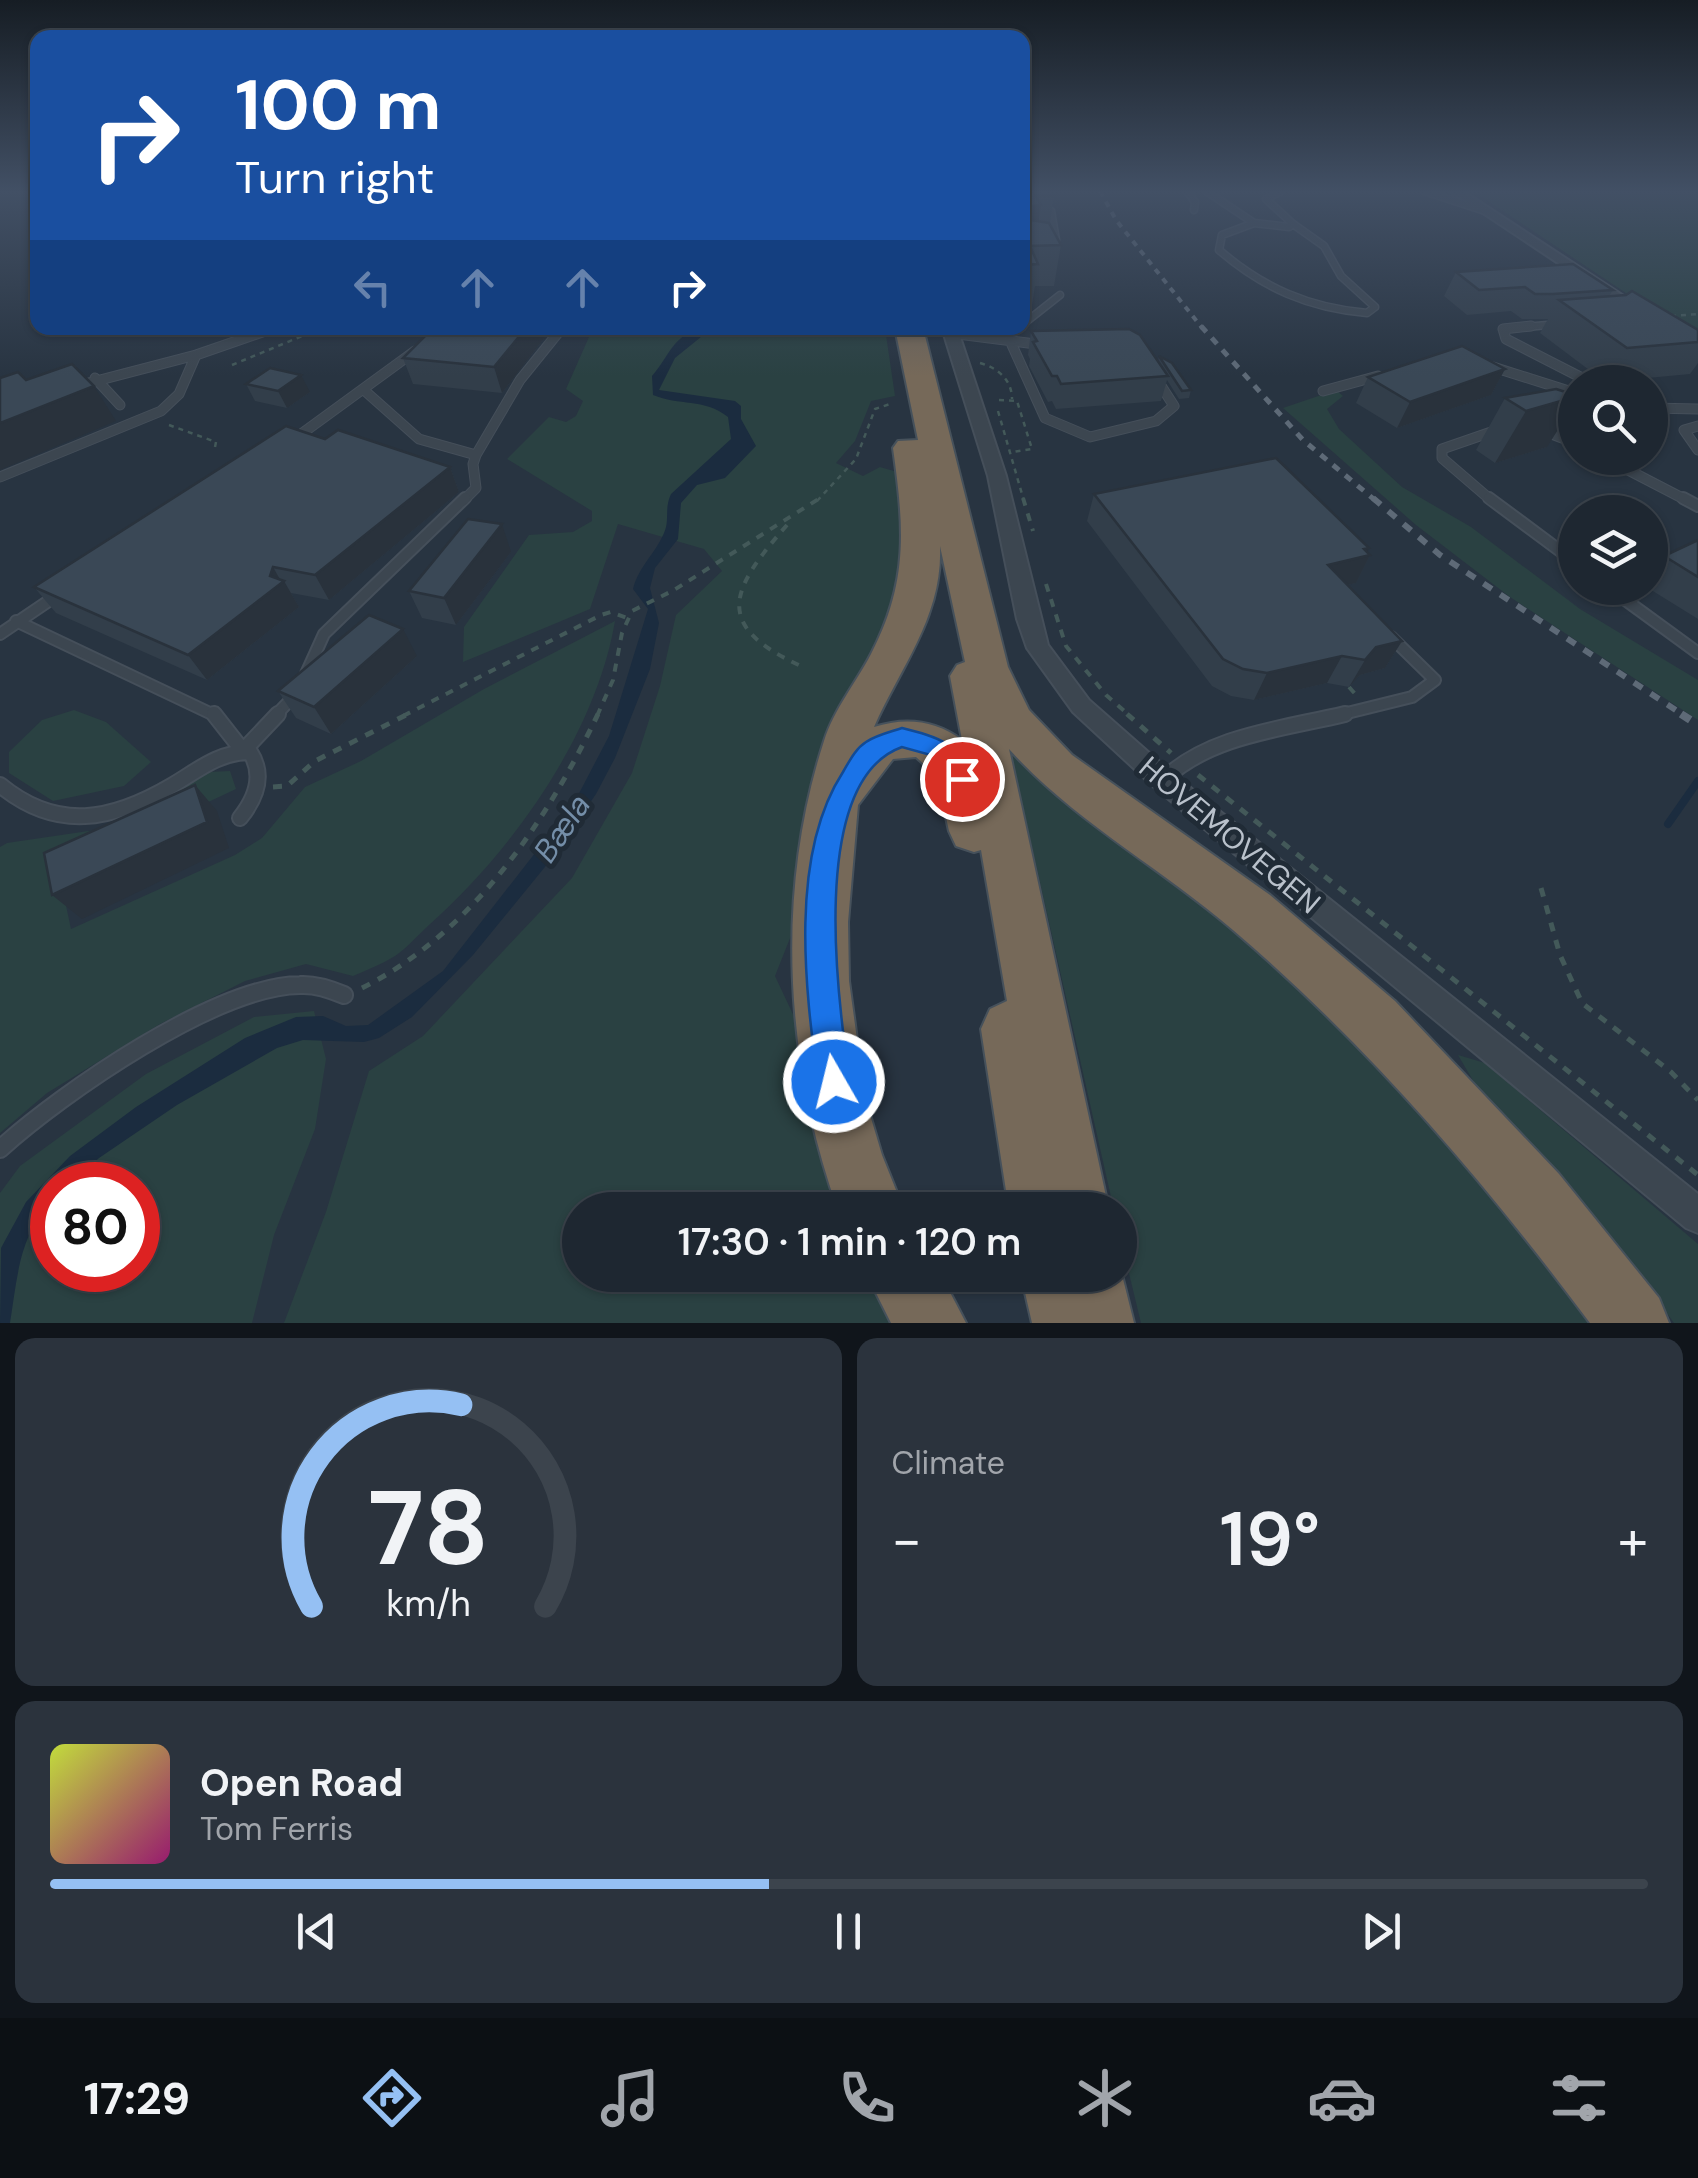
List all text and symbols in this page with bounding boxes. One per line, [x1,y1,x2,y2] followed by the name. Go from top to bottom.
[235,60,441,151] text: 100 m
[70,70,200,200] icon: right
[235,148,434,207] text: Turn right
[345,260,400,315] icon: left
[450,260,505,315] icon: ahead
[555,260,610,315] icon: ahead
[660,260,715,315] icon: right
[1558,365,1668,605] map controls
[1558,365,1668,475] button: search
[1558,495,1668,605] button: layers
[920,737,1005,822] pin
[1131,748,1329,922] street label: HOVEMOVEGEN
[935,752,990,807] icon: arrive
[524,786,600,870] water label: Bæla
[782,1030,886,1134] position arrow
[30,1162,160,1292] speed limit sign: 80
[678,1217,1021,1267] text: 17:30 · 1 min · 120 m
[892,1442,1005,1484] text: Climate
[368,1461,489,1596] text: 78
[1220,1491,1320,1588] text: 19°
[892,1504,922,1576] text: −
[1618,1504,1648,1576] text: +
[386,1581,470,1627] text: km/h
[200,1758,403,1808] text: Open Road
[200,1808,353,1850] text: Tom Ferris
[289,1904,344,1959] icon: previous
[821,1904,876,1959] icon: pause
[1354,1904,1409,1959] icon: next
[357,2063,427,2133] icon: directions
[595,2063,665,2133] icon: music
[832,2063,902,2133] icon: phone
[1070,2063,1140,2133] icon: climate
[1307,2063,1377,2133] icon: car
[1544,2063,1614,2133] icon: filters
[84,2069,190,2128] text: 17:29

